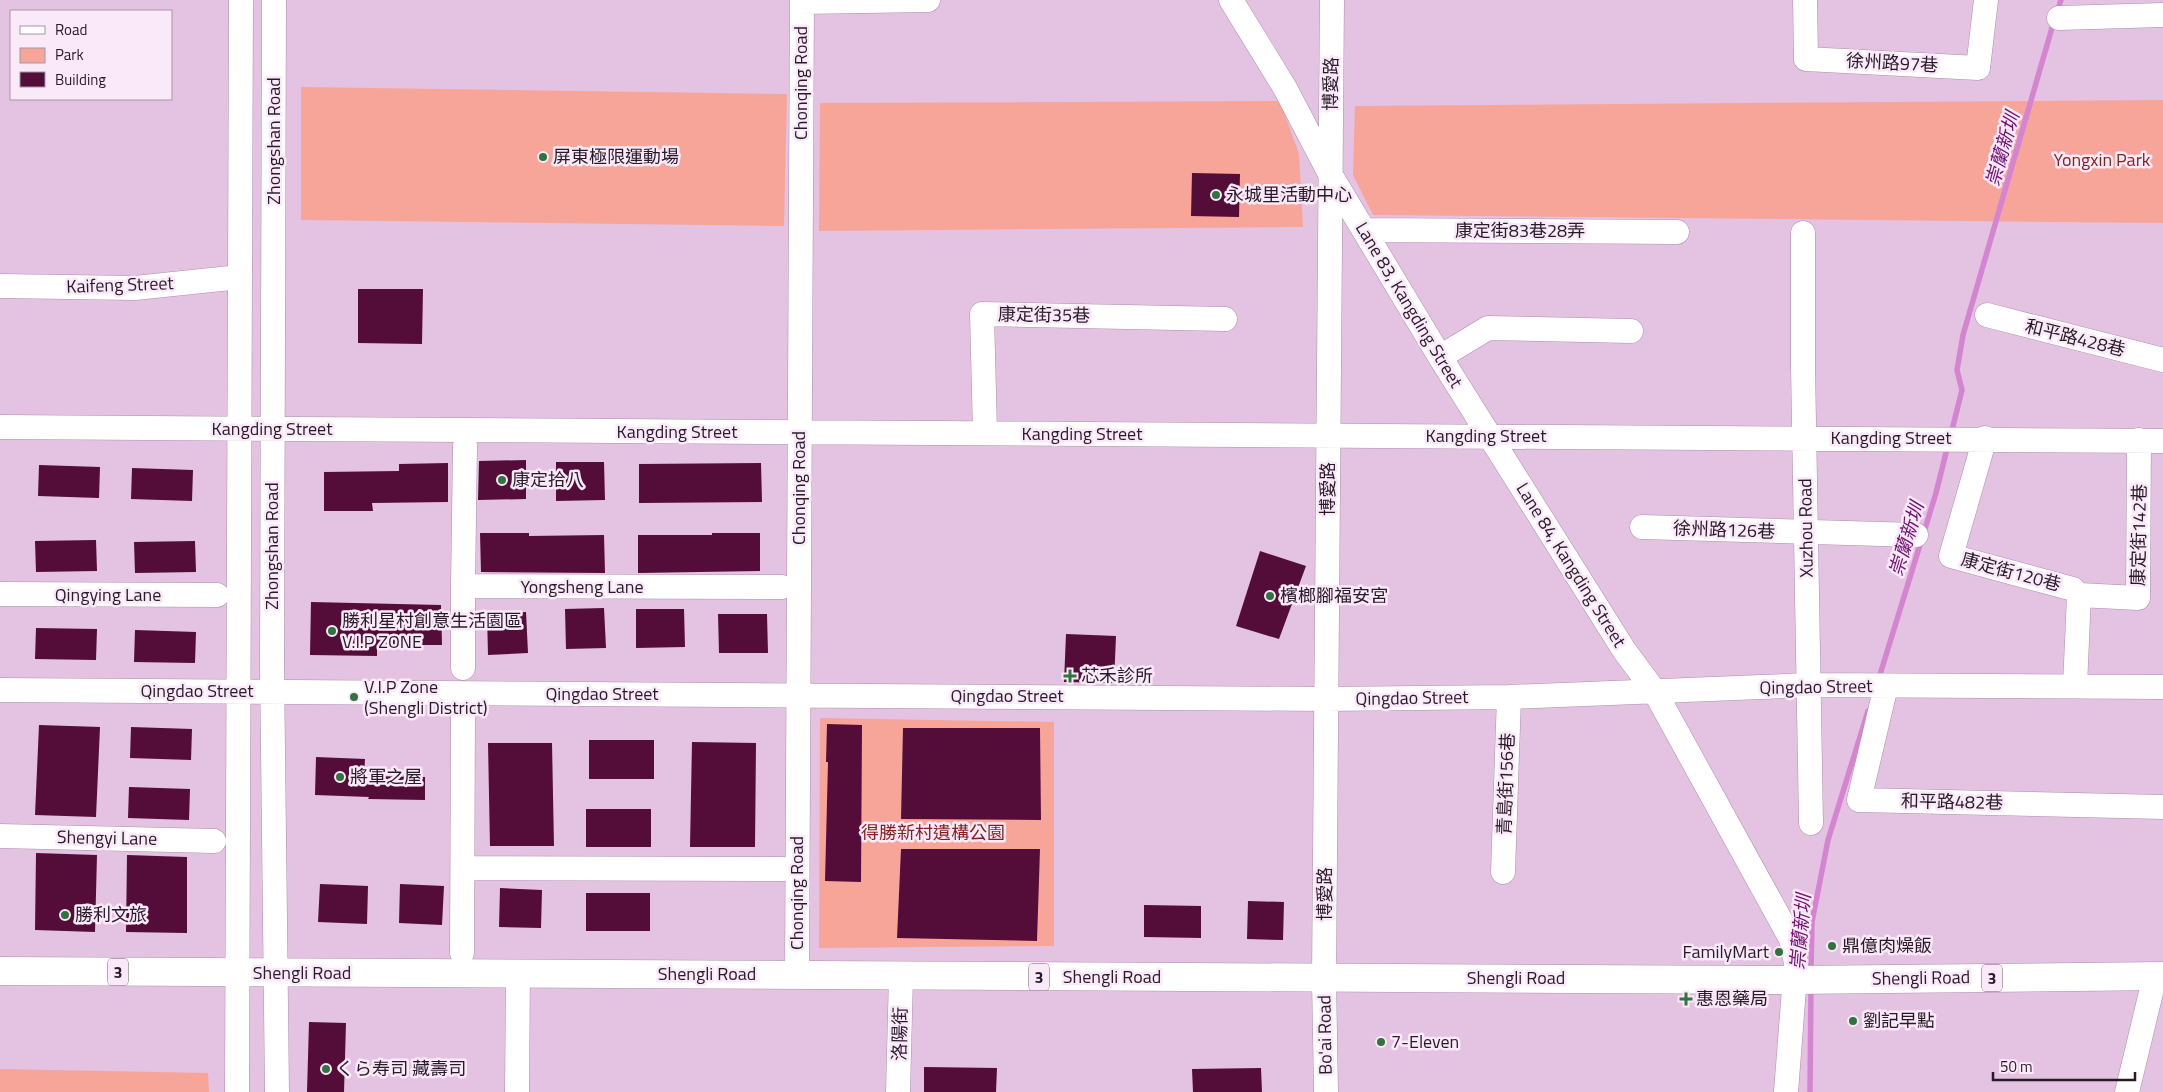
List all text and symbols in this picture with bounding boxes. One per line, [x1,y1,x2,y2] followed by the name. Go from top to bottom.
[10,10,172,100] legend
[55,18,87,41] text: Road
[787,26,814,140] street label: Chonqing Road
[55,43,84,66] text: Park
[1845,47,1939,78] street label: 徐州路97巷
[1317,57,1344,111] street label: 博愛路
[55,68,106,91] text: Building
[260,77,287,205] street label: Zhongshan Road
[1977,105,2027,189] water label: 崇蘭新圳
[553,143,679,170] place label: 屏東極限運動場
[2053,146,2151,173] park label: Yongxin Park
[537,151,549,163] marker: 屏東極限運動場
[1226,181,1352,208] place label: 永城里活動中心
[1210,189,1222,201] marker: 永城里活動中心
[1349,217,1470,393] street label: Lane 83, Kangding Street
[1455,217,1585,244] street label: 康定街83巷28弄
[66,269,175,300] street label: Kaifeng Street
[998,300,1090,329] street label: 康定街35巷
[2022,312,2128,363] street label: 和平路428巷
[212,415,333,442] street label: Kangding Street
[617,418,738,445] street label: Kangding Street
[1022,420,1143,447] street label: Kangding Street
[1426,422,1547,449] street label: Kangding Street
[1831,424,1952,451] street label: Kangding Street
[785,431,812,545] street label: Chonqing Road
[1314,462,1341,516] street label: 博愛路
[512,466,584,493] place label: 康定拾八
[496,474,508,486] marker: 康定拾八
[1510,477,1633,653] street label: Lane 84, Kangding Street
[1791,478,1820,578] street label: Xuzhou Road
[258,482,285,610] street label: Zhongshan Road
[2124,484,2153,586] street label: 康定街142巷
[1881,495,1931,579] water label: 崇蘭新圳
[1672,514,1776,545] street label: 徐州路126巷
[1958,545,2064,598] street label: 康定街120巷
[520,573,644,600] street label: Yongsheng Lane
[55,581,161,608] street label: Qingying Lane
[1280,582,1388,609] place label: 檳榔腳福安宮
[1264,590,1276,602] marker: 檳榔腳福安宮
[342,607,522,655] place label: 勝利星村創意生活園區 V.I.P ZONE
[326,625,338,637] marker: 勝利星村創意生活園區 V.I.P ZONE
[1081,662,1153,689] place label: 芯禾診所
[1063,669,1077,683] marker: 芯禾診所
[1759,672,1873,701] street label: Qingdao Street
[364,673,488,721] place label: V.I.P Zone (Shengli District)
[140,677,254,704] street label: Qingdao Street
[545,680,659,707] street label: Qingdao Street
[950,682,1064,709] street label: Qingdao Street
[1355,683,1469,712] street label: Qingdao Street
[348,691,360,703] marker: V.I.P Zone (Shengli District)
[1490,732,1521,836] street label: 青島街156巷
[350,763,422,790] place label: 將軍之屋
[334,771,346,783] marker: 將軍之屋
[1901,787,2003,816] street label: 和平路482巷
[861,819,1005,846] park label: 得勝新村遺構公園
[57,823,157,852] street label: Shengyi Lane
[783,836,810,950] street label: Chonqing Road
[1311,867,1338,921] street label: 博愛路
[1782,890,1818,971] water label: 崇蘭新圳
[75,901,147,928] place label: 勝利文旅
[59,909,71,921] marker: 勝利文旅
[1842,932,1932,959] place label: 鼎億肉燥飯
[1683,938,1770,965] place label: FamilyMart
[1826,940,1838,952] marker: 鼎億肉燥飯
[1773,946,1785,958] marker: FamilyMart
[108,959,128,986] road number: 3
[253,959,351,986] street label: Shengli Road
[658,960,756,987] street label: Shengli Road
[1063,963,1161,990] street label: Shengli Road
[1872,963,1970,992] street label: Shengli Road
[1029,964,1049,990] road number: 3
[1467,964,1565,991] street label: Shengli Road
[1982,964,2002,991] road number: 3
[1696,985,1768,1012] place label: 惠恩藥局
[1680,993,1692,1005] marker: 惠恩藥局
[1310,995,1339,1075] street label: Bo'ai Road
[886,1007,913,1061] street label: 洛陽街
[1863,1007,1935,1034] place label: 劉記早點
[1847,1015,1859,1027] marker: 劉記早點
[1391,1028,1459,1055] place label: 7-Eleven
[1375,1036,1387,1048] marker: 7-Eleven
[1993,1050,2136,1082] scale bar
[336,1055,466,1082] place label: くら寿司 藏壽司
[2000,1055,2033,1078] text: 50 m
[320,1063,332,1075] marker: くら寿司 藏壽司

